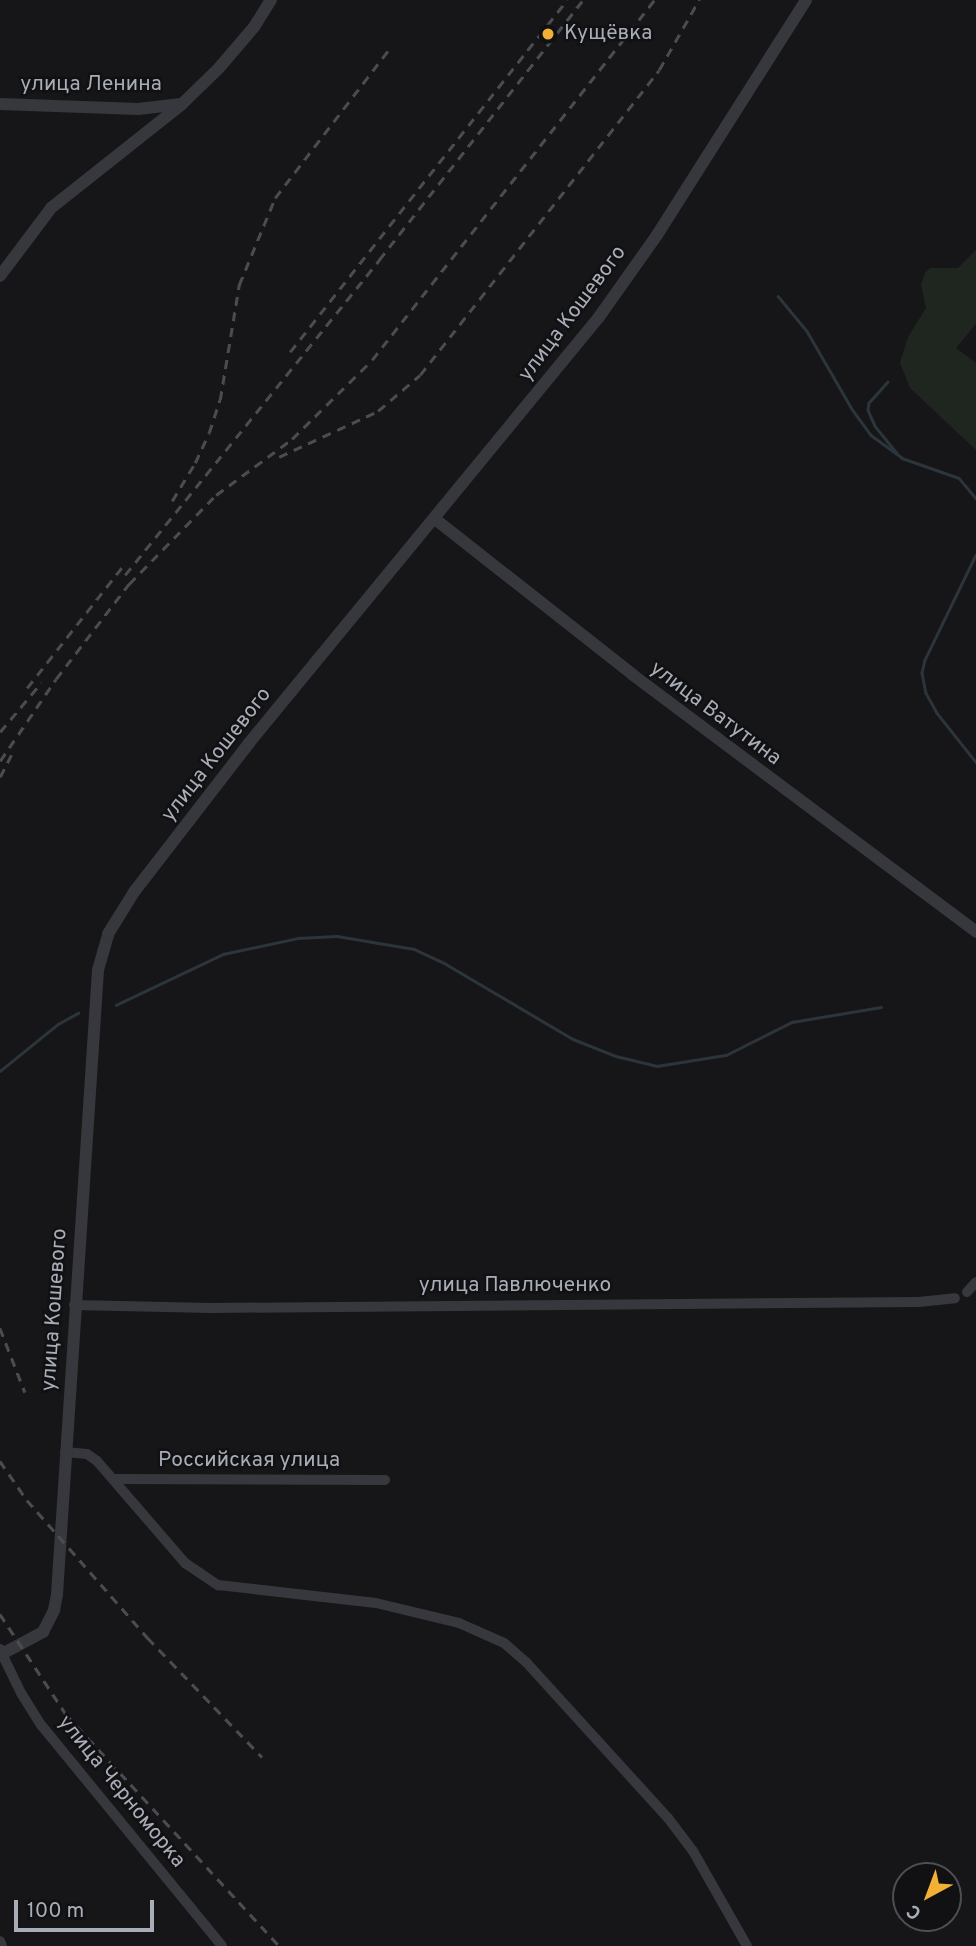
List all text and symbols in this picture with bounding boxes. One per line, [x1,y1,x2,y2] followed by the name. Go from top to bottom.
[564,21,652,47] place label: Кущёвка
[538,24,558,44] marker: Кущёвка
[20,72,162,98] street label: улица Ленина
[514,241,632,387] street label: улица Кошевого
[644,657,786,771] street label: улица Ватутина
[157,683,277,827] street label: улица Кошевого
[37,1228,73,1392] street label: улица Кошевого
[419,1273,611,1299] street label: улица Павлюченко
[158,1448,340,1474] street label: Российская улица
[52,1711,190,1873] street label: улица Черноморка
[892,1862,962,1932] north arrow
[18,1886,158,1930] scale bar
[27,1898,84,1925] text: 100 m
[902,1898,927,1924] text: С

